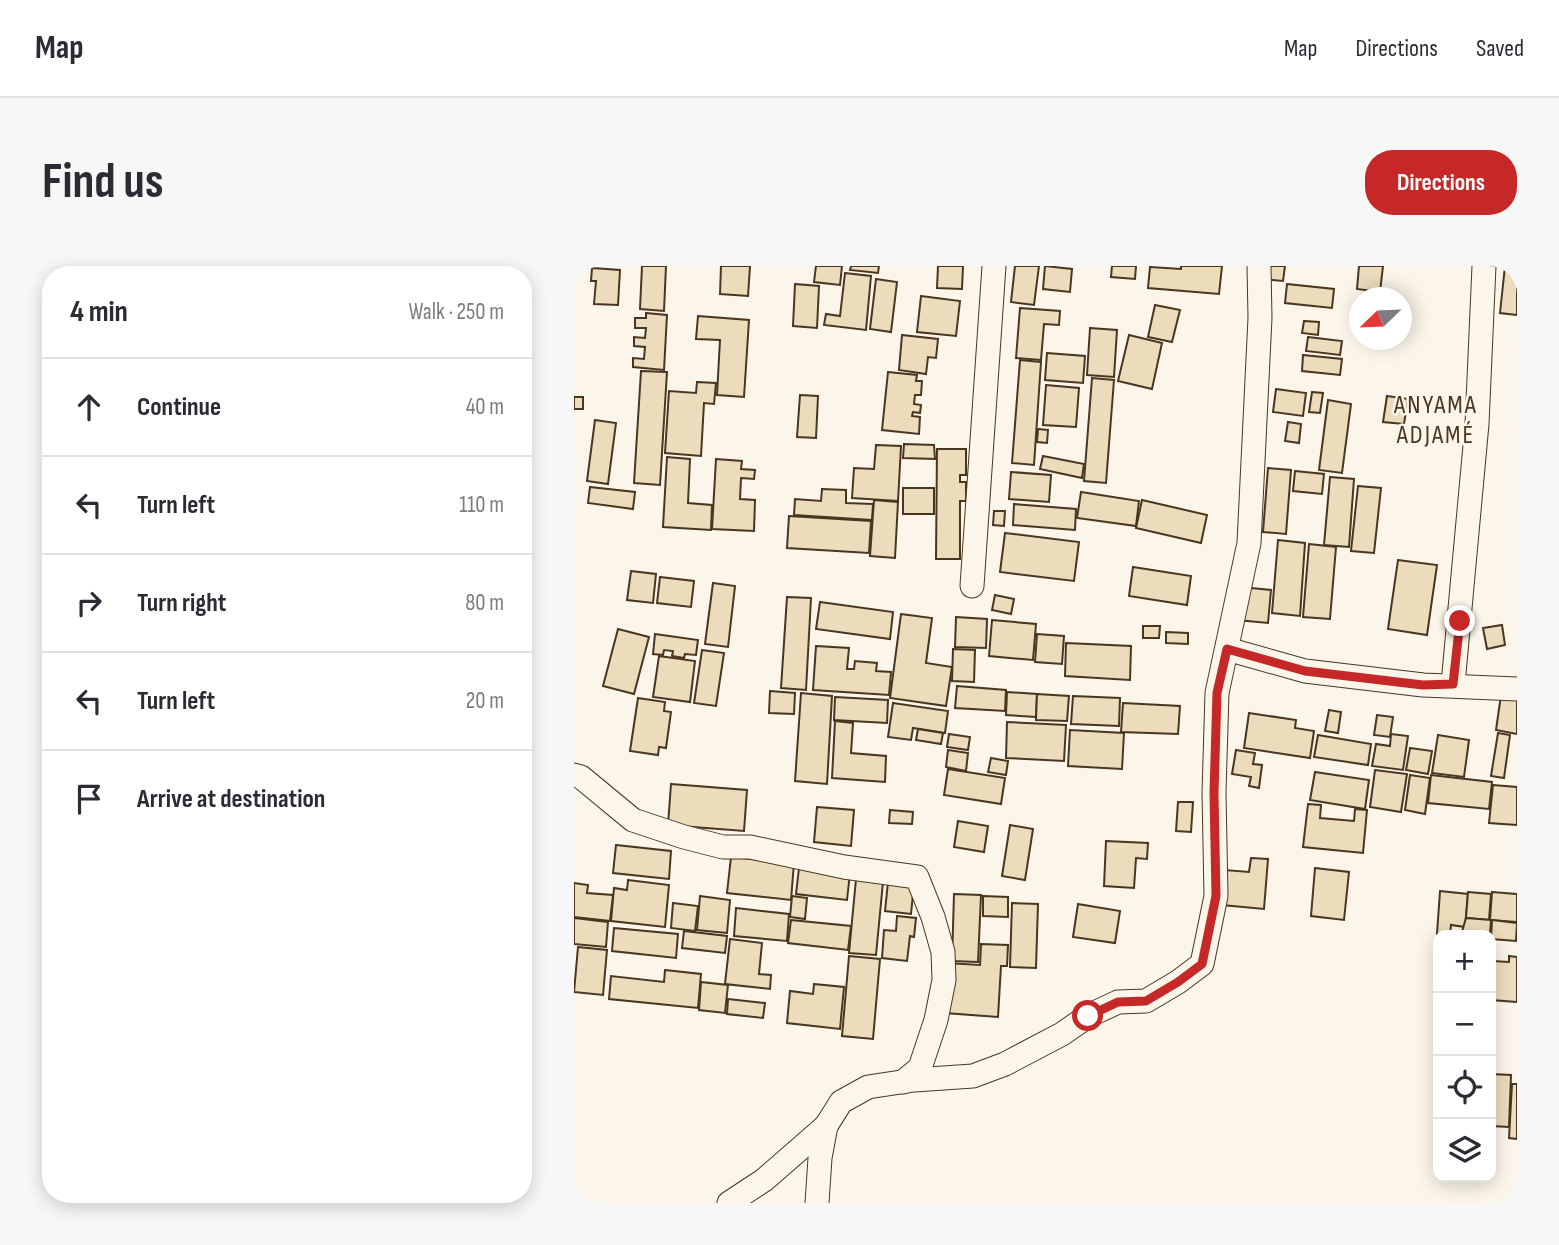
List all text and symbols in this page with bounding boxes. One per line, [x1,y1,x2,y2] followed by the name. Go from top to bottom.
[35,28,84,68] text: Map
[1284,34,1317,63] text: Map
[1355,34,1438,63] text: Directions
[1476,34,1524,63] text: Saved
[1365,150,1517,215] button: Directions
[42,153,164,212] text: Find us
[1349,287,1412,350] north arrow
[70,294,128,330] text: 4 min
[408,298,504,326] text: Walk · 250 m
[70,388,108,426] icon: ahead
[1393,390,1478,451] district label: ANYAMA ADJAMÉ
[137,392,221,423] text: Continue
[466,393,504,421] text: 40 m
[70,486,108,524] icon: left
[137,490,215,521] text: Turn left
[459,491,504,519] text: 110 m
[70,584,108,622] icon: right
[137,588,226,619] text: Turn right
[465,589,504,617] text: 80 m
[1444,605,1475,636] route end
[70,682,108,720] icon: left
[137,686,215,717] text: Turn left
[466,687,504,715] text: 20 m
[70,780,108,818] icon: arrive
[137,784,325,815] text: Arrive at destination
[1433,930,1496,1182] map controls
[1433,930,1496,993] button: +
[1433,993,1496,1056] button: −
[1072,1000,1103,1031] route start
[1433,1056,1496,1119] button: locate
[1433,1119,1496,1182] button: layers

